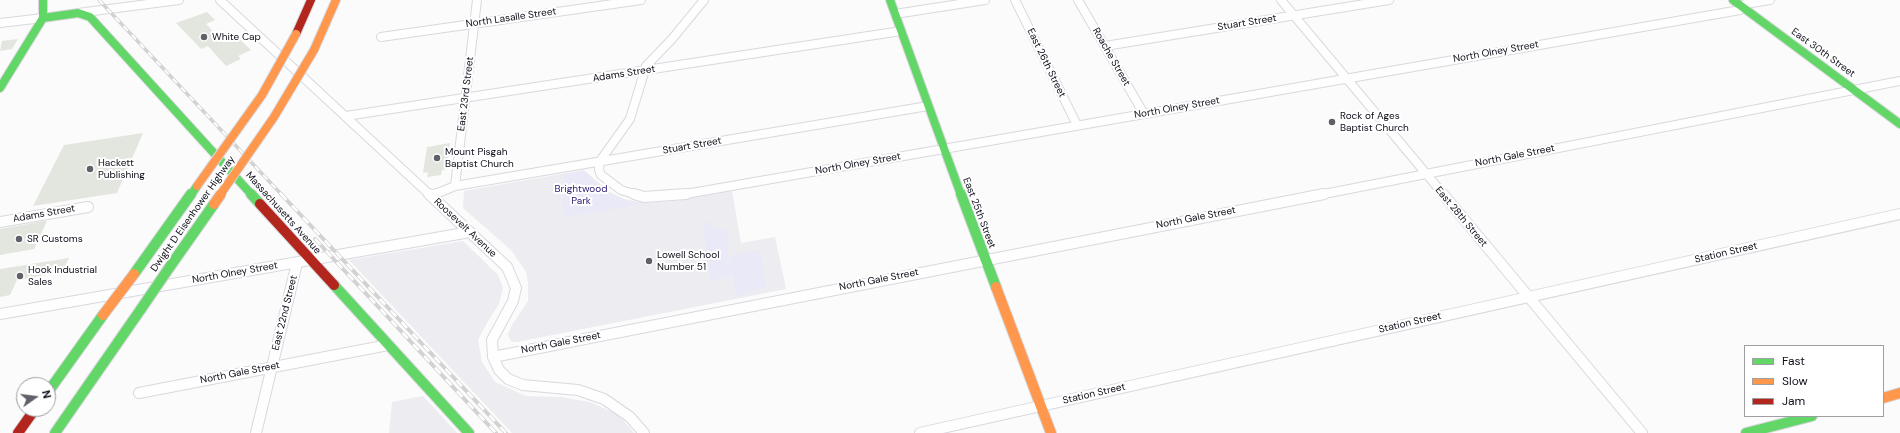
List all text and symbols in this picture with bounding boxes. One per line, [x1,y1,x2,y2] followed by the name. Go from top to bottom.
[465,6,557,30] street label: North Lasalle Street
[1217,12,1277,34] street label: Stuart Street
[1090,26,1132,88] street label: Roache Street
[1789,26,1857,80] street label: East 30th Street
[1024,27,1068,99] street label: East 26th Street
[212,31,261,43] place label: White Cap
[199,32,209,42] marker: White Cap
[1452,39,1540,65] street label: North Olney Street
[455,56,477,132] street label: East 23rd Street
[592,63,656,85] street label: Adams Street
[1133,95,1221,121] street label: North Olney Street
[1340,110,1409,134] place label: Rock of Ages Baptist Church
[1327,117,1337,127] marker: Rock of Ages Baptist Church
[662,135,722,157] street label: Stuart Street
[1474,142,1556,170] street label: North Gale Street
[445,146,514,170] place label: Mount Pisgah Baptist Church
[814,151,902,177] street label: North Olney Street
[432,153,442,163] marker: Mount Pisgah Baptist Church
[148,154,238,274] street label: Dwight D Eisenhower Highway
[98,157,145,180] place label: Hackett Publishing
[85,164,95,174] marker: Hackett Publishing
[243,169,323,257] street label: Massachusetts Avenue
[960,176,998,250] street label: East 25th Street
[555,183,607,206] park label: Brightwood Park
[1432,184,1490,250] street label: East 28th Street
[431,196,499,260] street label: Roosevelt Avenue
[12,203,76,225] street label: Adams Street
[1155,204,1237,232] street label: North Gale Street
[27,233,83,245] place label: SR Customs
[14,234,24,244] marker: SR Customs
[1693,240,1759,266] street label: Station Street
[657,249,719,272] place label: Lowell School Number 51
[644,256,654,266] marker: Lowell School Number 51
[191,260,279,286] street label: North Olney Street
[28,264,97,288] place label: Hook Industrial Sales
[838,266,920,294] street label: North Gale Street
[15,271,25,281] marker: Hook Industrial Sales
[270,274,300,352] street label: East 22nd Street
[1377,310,1443,336] street label: Station Street
[520,329,602,357] street label: North Gale Street
[1744,345,1884,417] legend
[1782,353,1805,369] text: Fast
[199,359,281,387] street label: North Gale Street
[1782,373,1808,389] text: Slow
[16,377,56,417] north arrow
[1061,381,1127,407] street label: Station Street
[39,389,54,400] text: N
[1782,393,1805,409] text: Jam

